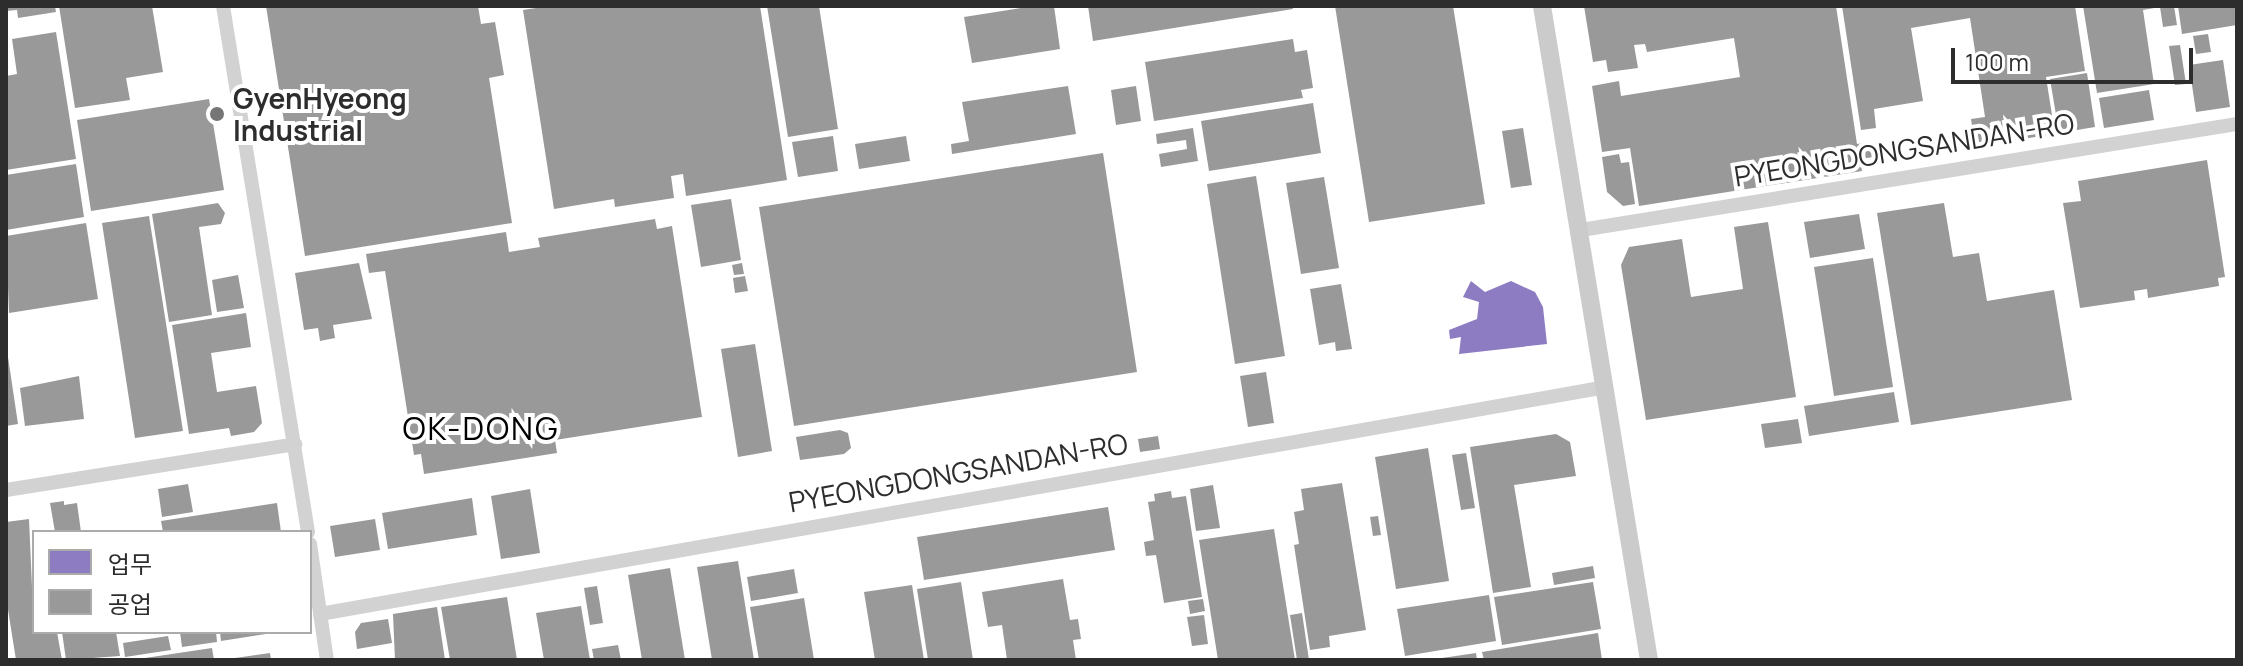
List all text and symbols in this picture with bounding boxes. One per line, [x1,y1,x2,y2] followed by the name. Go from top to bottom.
[1955,32,2197,82] scale bar
[1965,45,2029,78] text: 100 m
[233,81,407,147] place label: GyenHyeong Industrial
[208,105,226,123] marker: GyenHyeong Industrial
[1732,106,2076,192] street label: PYEONGDONGSANDAN-RO
[402,409,560,447] district label: OK-DONG
[786,426,1130,518] street label: PYEONGDONGSANDAN-RO
[32,530,312,634] legend
[108,547,152,580] text: 업무
[108,587,152,620] text: 공업

